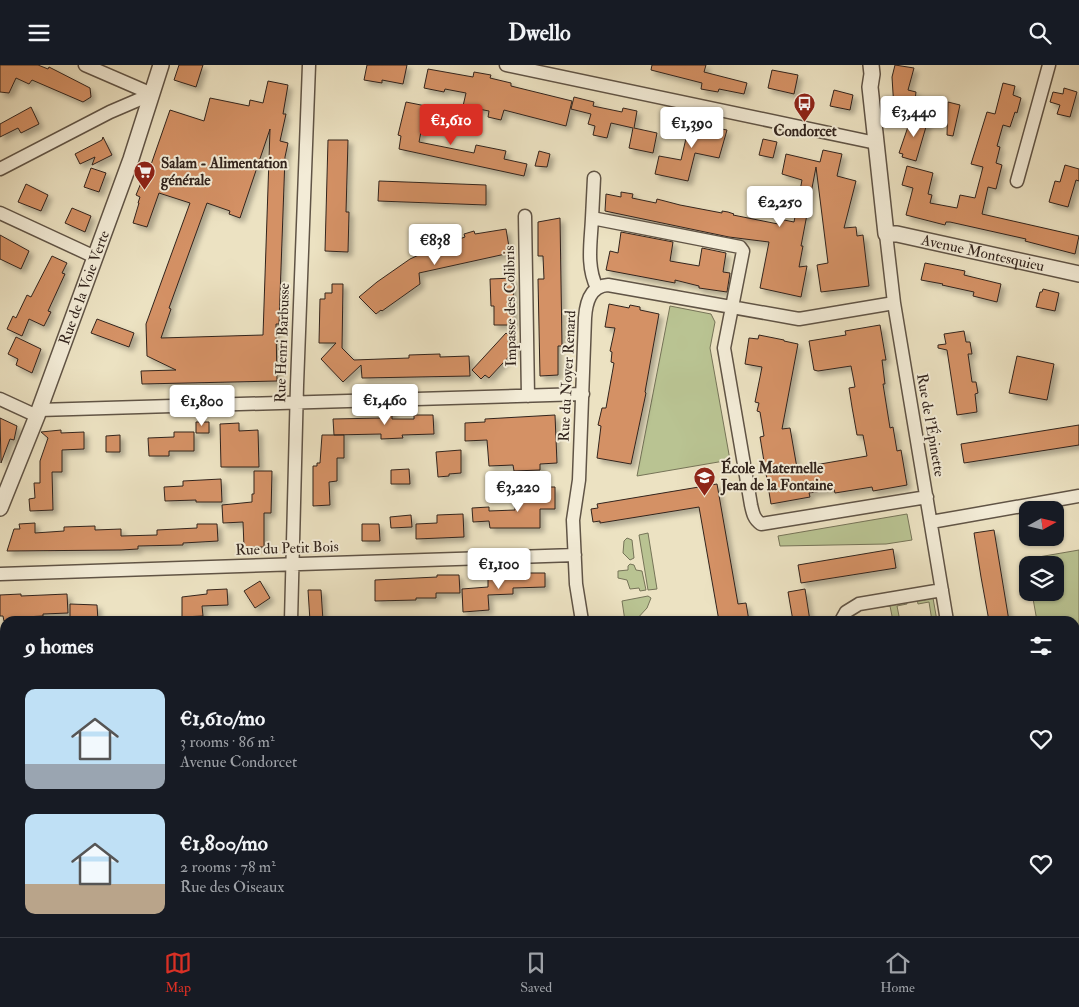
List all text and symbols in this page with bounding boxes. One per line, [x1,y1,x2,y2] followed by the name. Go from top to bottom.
[25,19,53,47] icon: menu
[508,19,571,47] text: Dwello
[1026,19,1054,47] icon: search
[793,91,817,122] bus stop icon: Condorcet
[873,95,955,138] pin: €3,440
[891,102,937,122] text: €3,440
[410,103,492,146] pin: €1,610
[651,107,733,149] pin: €1,390
[431,110,471,130] text: €1,610
[671,113,713,133] text: €1,390
[773,122,837,141] place label: Condorcet
[160,154,288,191] place label: Salam - Alimentation générale
[133,160,157,191] supermarket icon: Salam - Alimentation générale
[739,185,821,228] pin: €2,250
[758,192,802,212] text: €2,250
[405,223,465,266] pin: €838
[55,228,114,347] street label: Rue de la Voie Verte
[420,230,450,250] text: €838
[918,230,1046,276] street label: Avenue Montesquieu
[500,245,522,367] street label: Impasse des Colibris
[271,283,294,403] street label: Rue Henri Barbusse
[555,309,580,442] street label: Rue du Noyer Renard
[911,372,951,478] street label: Rue de l'Épinette
[344,383,426,426] pin: €1,460
[161,385,243,427] pin: €1,800
[363,390,407,410] text: €1,460
[181,391,223,411] text: €1,800
[720,457,834,496] place label: École Maternelle Jean de la Fontaine
[693,465,717,496] school or university icon: École Maternelle Jean de la Fontaine
[477,471,559,513] pin: €3,220
[496,477,540,497] text: €3,220
[1019,501,1064,546] north arrow
[1019,501,1064,601] map controls
[235,537,339,560] street label: Rue du Petit Bois
[458,547,540,590] pin: €1,100
[479,554,519,574] text: €1,100
[1019,556,1064,601] button: layers
[1027,632,1055,660] icon: filters
[25,633,94,660] text: 9 homes
[180,705,265,732] text: €1,610/mo
[65,709,125,769] icon: home
[1027,725,1055,753] icon: heart
[180,732,274,752] text: 3 rooms · 86 m²
[180,752,297,772] text: Avenue Condorcet
[180,830,268,857] text: €1,800/mo
[65,834,125,894] icon: home
[1027,850,1055,878] icon: heart
[180,857,276,877] text: 2 rooms · 78 m²
[180,877,284,897] text: Rue des Oiseaux
[164,949,192,996] tab: Map
[520,949,552,996] tab: Saved
[880,949,915,996] tab: Home

